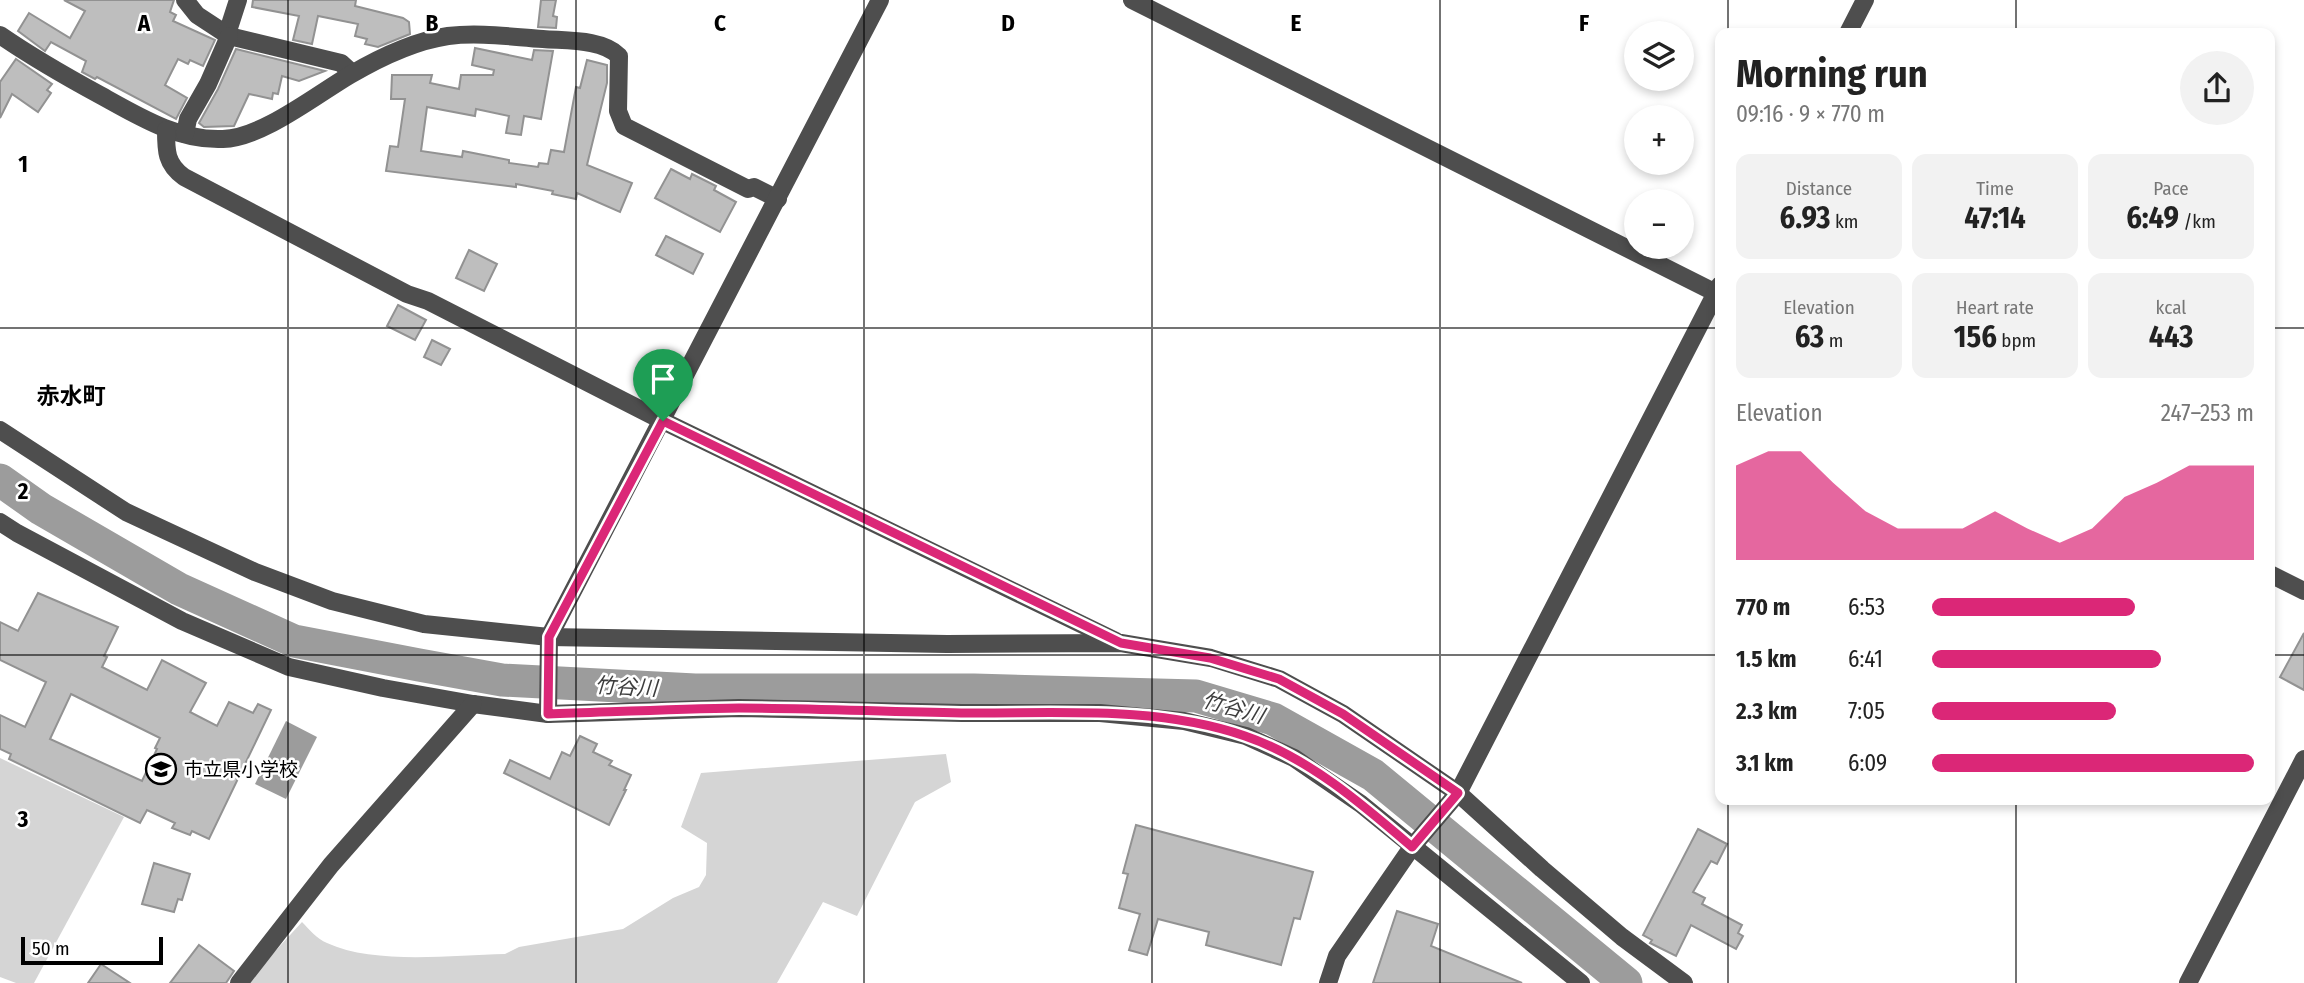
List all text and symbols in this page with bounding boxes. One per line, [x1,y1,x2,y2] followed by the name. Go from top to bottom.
[137,9,151,37] text: A
[426,9,439,37] text: B
[714,9,726,37] text: C
[1001,9,1015,37] text: D
[1291,9,1302,37] text: E
[1579,9,1589,37] text: F
[1624,21,1694,259] map controls
[1624,21,1694,91] button: layers
[1736,51,1928,97] text: Morning run
[2180,51,2254,125] button: share
[1736,100,1885,128] text: 09:16 · 9 × 770 m
[1624,105,1694,175] button: +
[18,150,28,178] text: 1
[1786,177,1852,200] text: Distance
[1976,177,2014,200] text: Time
[2153,177,2189,200] text: Pace
[1624,189,1694,259] button: −
[1780,200,1831,236] text: 6.93
[1964,200,2026,236] text: 47:14
[2126,200,2179,236] text: 6:49
[1831,210,1858,233] text: km
[2179,210,2216,233] text: /km
[1783,296,1855,319] text: Elevation
[1956,296,2034,319] text: Heart rate
[2156,296,2186,319] text: kcal
[1795,319,1824,355] text: 63
[1954,319,1997,355] text: 156
[2149,319,2193,355] text: 443
[1824,329,1843,352] text: m
[1997,329,2036,352] text: bpm
[633,349,693,421] pin
[644,360,682,398] icon: arrive
[37,382,106,410] district label: 赤水町
[1736,399,1823,427] text: Elevation
[2161,399,2254,427] text: 247–253 m
[17,477,29,505] text: 2
[1736,593,1790,621] text: 770 m
[1848,593,1885,621] text: 6:53
[1736,645,1797,673] text: 1.5 km
[1848,645,1883,673] text: 6:41
[594,672,660,702] water label: 竹谷川
[1199,687,1269,730] water label: 竹谷川
[1736,697,1797,725] text: 2.3 km
[1848,697,1885,725] text: 7:05
[1736,749,1794,777] text: 3.1 km
[1848,749,1887,777] text: 6:09
[144,752,178,786] school or university icon: 市立県小学校
[184,758,298,781] place label: 市立県小学校
[17,805,29,833] text: 3
[21,934,163,966] scale bar
[32,937,70,960] text: 50 m

